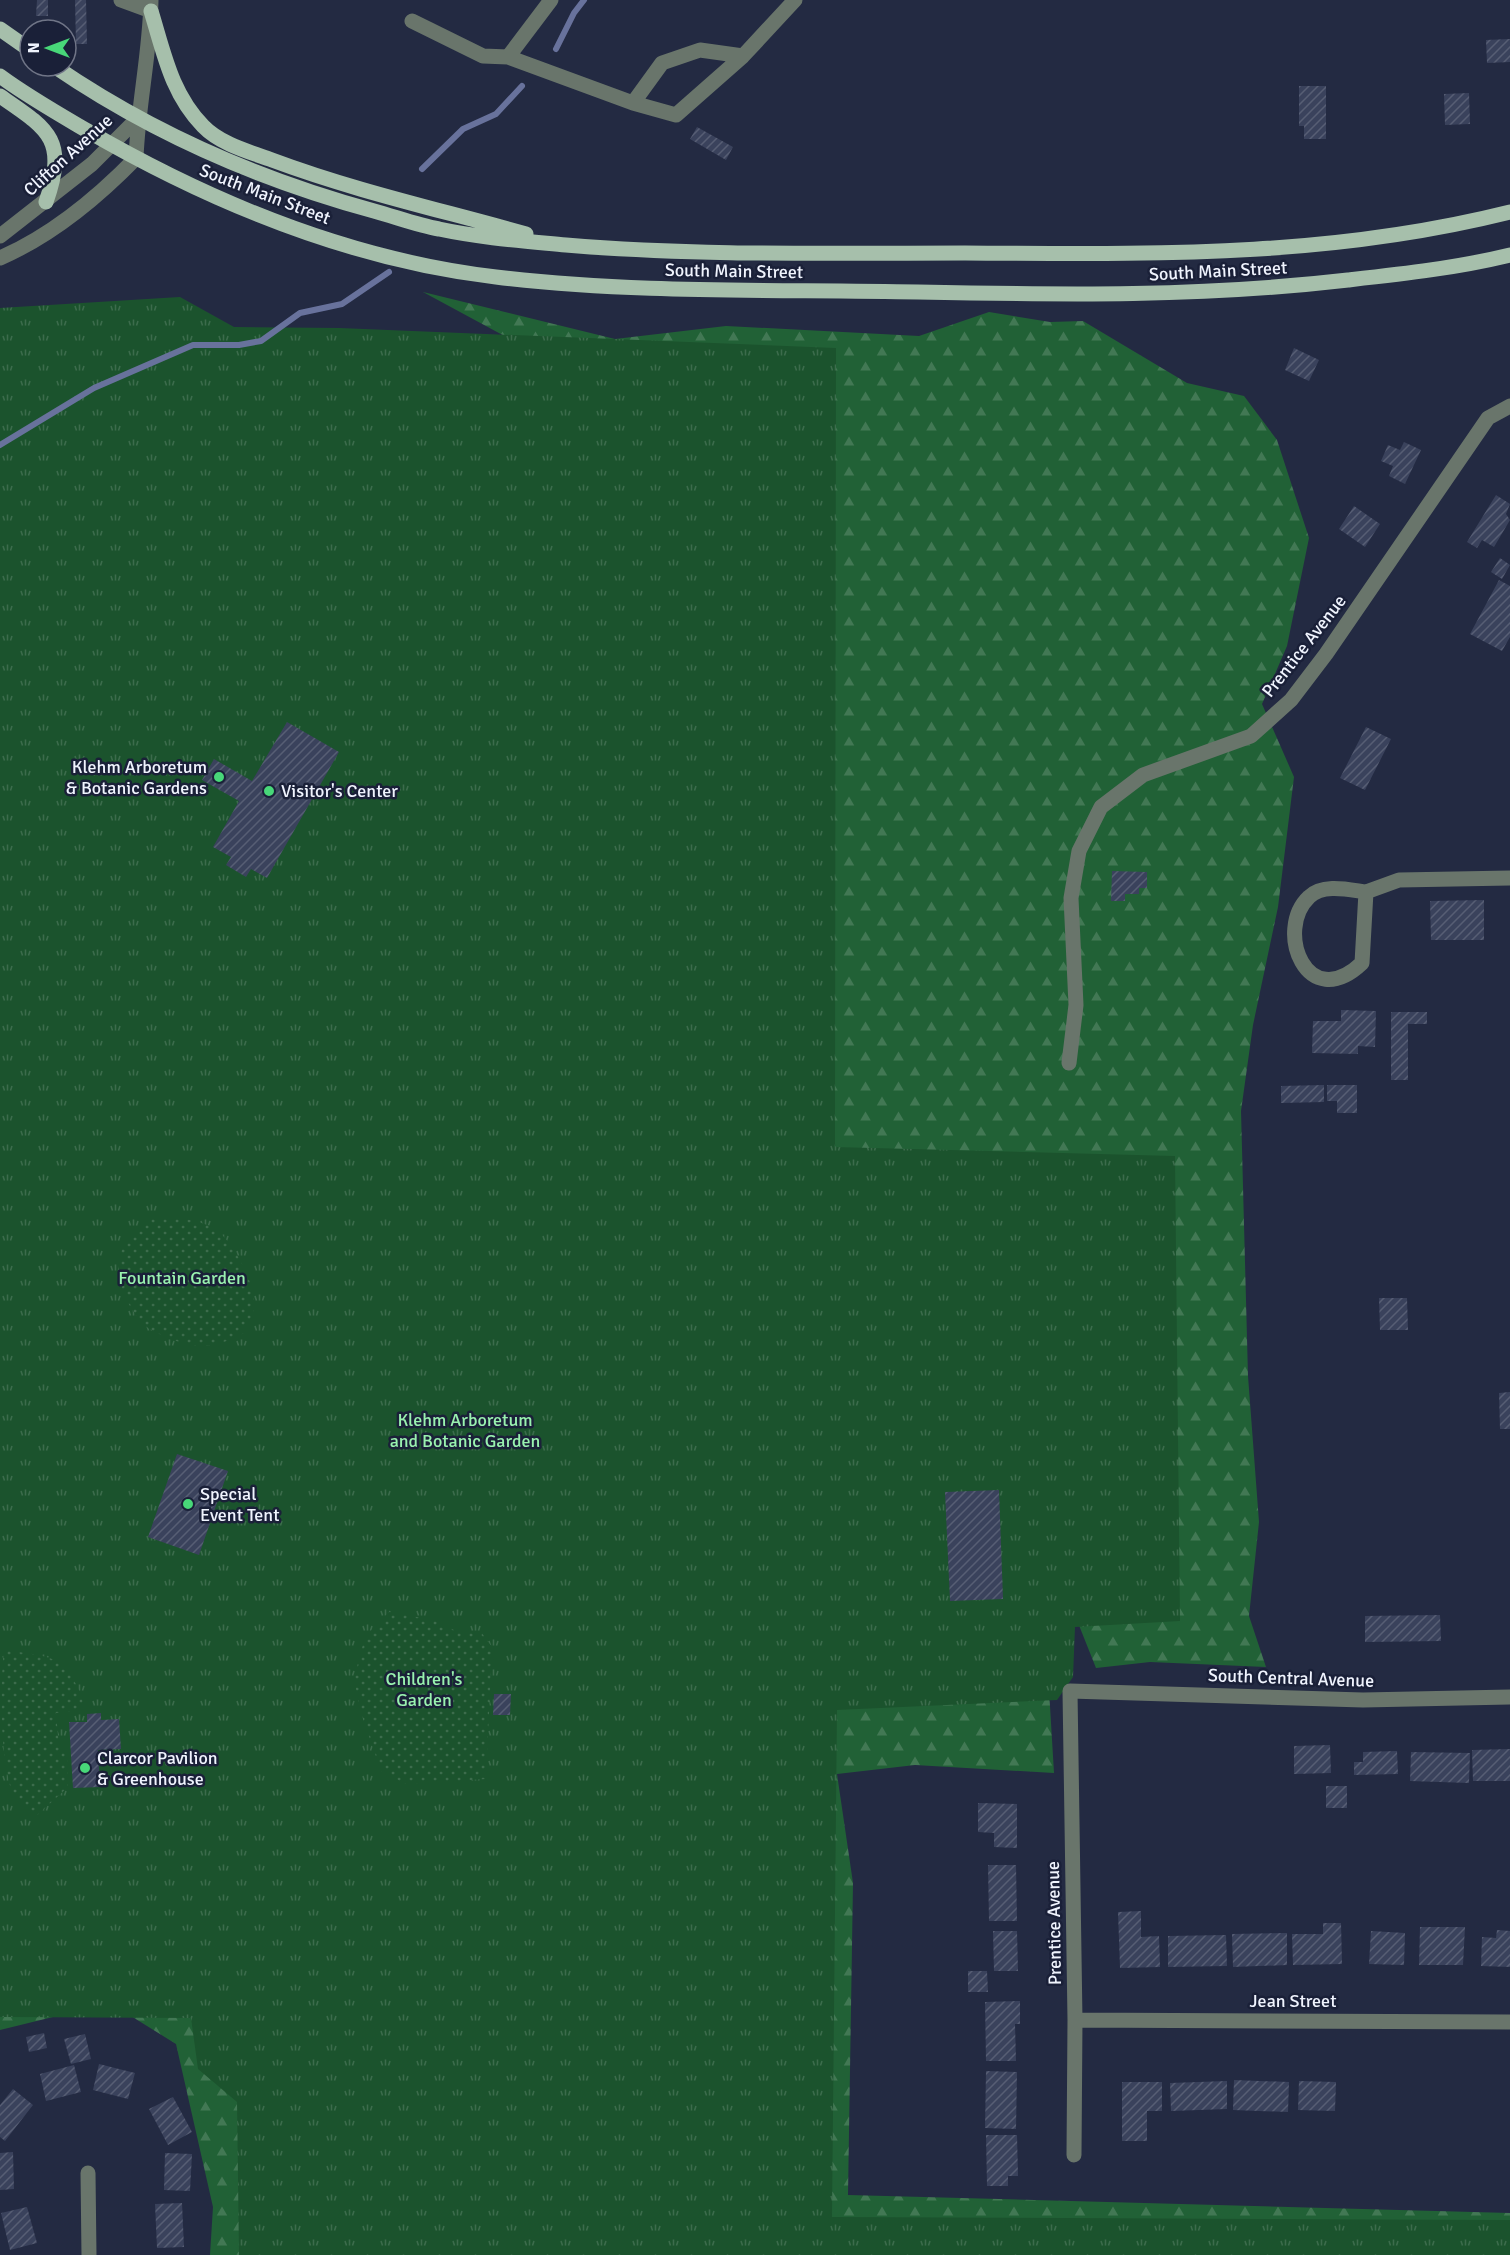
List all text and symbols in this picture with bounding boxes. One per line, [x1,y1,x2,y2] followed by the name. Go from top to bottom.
[18,18,78,78] north arrow
[24,42,44,54] text: N
[19,109,117,201] street label: Clifton Avenue
[196,159,334,229] street label: South Main Street
[1148,256,1288,286] street label: South Main Street
[665,259,803,283] street label: South Main Street
[1257,590,1351,702] street label: Prentice Avenue
[66,756,207,799] place label: Klehm Arboretum & Botanic Gardens
[212,770,226,784] marker: Klehm Arboretum & Botanic Gardens
[281,780,398,802] place label: Visitor's Center
[262,784,276,798] marker: Visitor's Center
[118,1267,246,1289] park label: Fountain Garden
[390,1409,540,1452] park label: Klehm Arboretum and Botanic Garden
[200,1483,279,1526] place label: Special Event Tent
[181,1497,195,1511] marker: Special Event Tent
[1208,1664,1374,1692] street label: South Central Avenue
[386,1668,463,1711] park label: Children's Garden
[97,1747,218,1790] place label: Clarcor Pavilion & Greenhouse
[78,1761,92,1775] marker: Clarcor Pavilion & Greenhouse
[1042,1861,1066,1985] street label: Prentice Avenue
[1250,1990,1336,2012] street label: Jean Street

